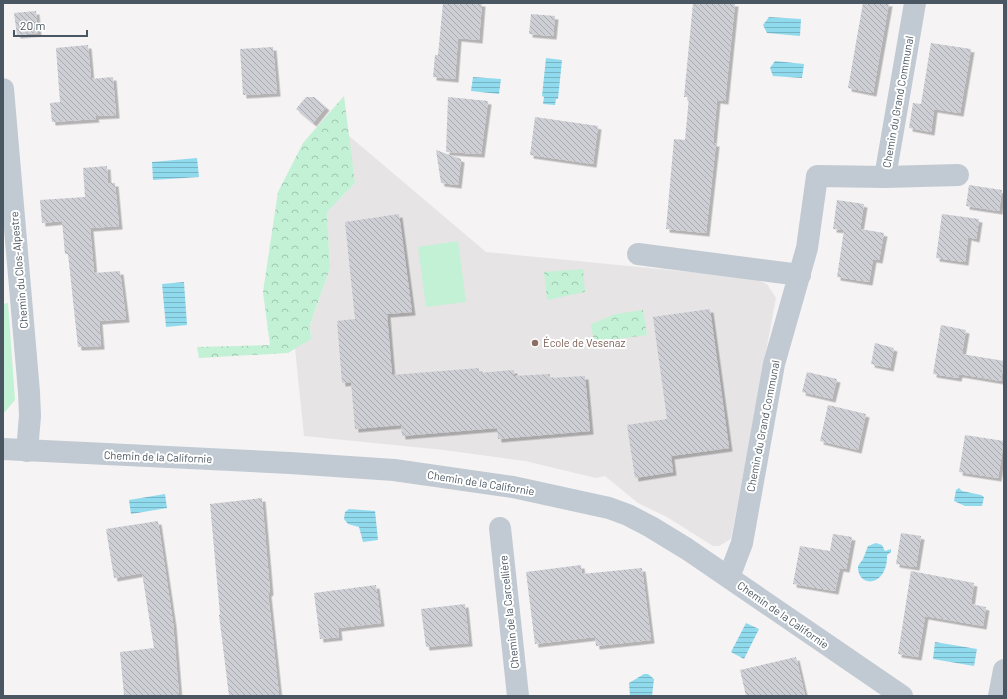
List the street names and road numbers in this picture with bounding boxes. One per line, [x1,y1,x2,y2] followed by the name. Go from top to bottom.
[879,35,916,169] street label: Chemin du Grand Communal
[7,211,30,329] street label: Chemin du Clos-Alpestre
[743,359,782,493] street label: Chemin du Grand Communal
[104,448,213,465] street label: Chemin de la Californie
[427,468,536,497] street label: Chemin de la Californie
[496,555,521,669] street label: Chemin de la Carcellière
[735,578,832,651] street label: Chemin de la Californie

